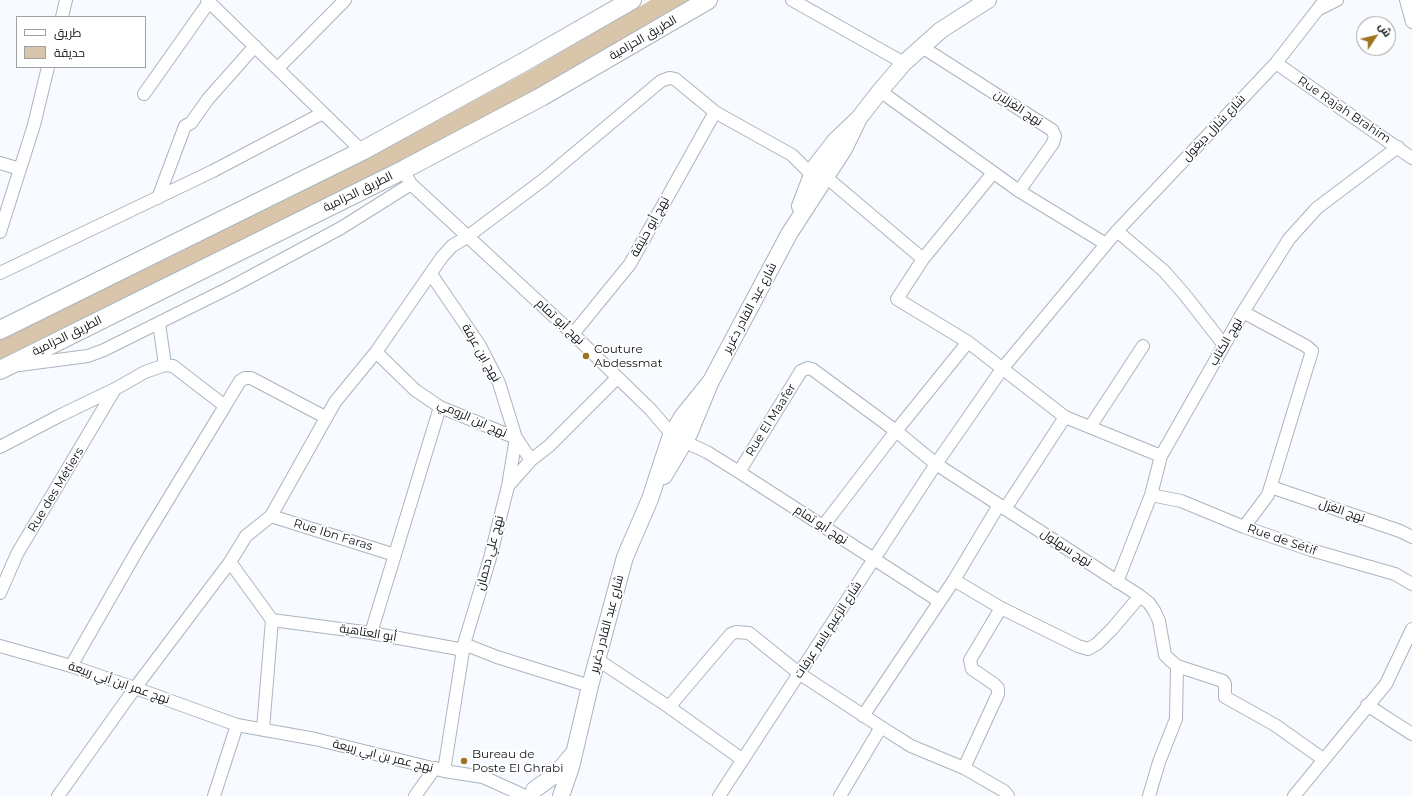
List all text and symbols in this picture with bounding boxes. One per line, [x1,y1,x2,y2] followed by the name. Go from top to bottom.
[607,13,679,63] street label: الطريق الحزامية
[16,16,146,68] legend
[1356,16,1396,56] north arrow
[1375,20,1395,39] text: ش
[54,25,81,40] text: طريق
[54,45,85,60] text: حديقة
[1295,74,1393,146] street label: Rue Rajah Brahim
[991,87,1045,129] street label: نهج الغزلان
[1180,92,1248,164] street label: شارع شارل ديغول
[321,169,395,215] street label: الطريق الحزامية
[628,194,672,260] street label: نهج أبو حنيفة
[720,260,780,356] street label: شارع عبد القادر دغرير
[533,296,587,348] street label: نهج أبو تمام
[30,313,104,359] street label: الطريق الحزامية
[1207,316,1245,368] street label: نهج الكتاب
[459,321,503,385] street label: نهج ابن عرفة
[594,342,663,370] place label: Couture Abdessmat
[581,351,591,361] marker: Couture Abdessmat
[743,381,799,459] street label: Rue El Maafer
[435,397,509,441] street label: نهج ابن الرومي
[25,445,87,535] street label: Rue des Métiers
[1317,496,1367,526] street label: نهج الغزل
[792,502,850,548] street label: نهج أبو تمام
[473,514,507,592] street label: نهج علي دحمان
[292,516,374,554] street label: Rue Ibn Faras
[1245,521,1319,559] street label: Rue de Sétif
[1038,526,1094,570] street label: نهج سهلول
[587,574,627,674] street label: شارع عبد القادر دغرير
[791,579,865,681] street label: شارع الزعيم ياسر عرفات
[338,621,398,645] street label: أبو العتاهية
[66,659,172,707] street label: نهج عمر ابن أبي ربيعة
[331,737,435,775] street label: نهج عمر بن ابي ربيعة
[472,747,563,775] place label: Bureau de Poste El Ghrabi
[459,756,469,766] marker: Bureau de Poste El Ghrabi

